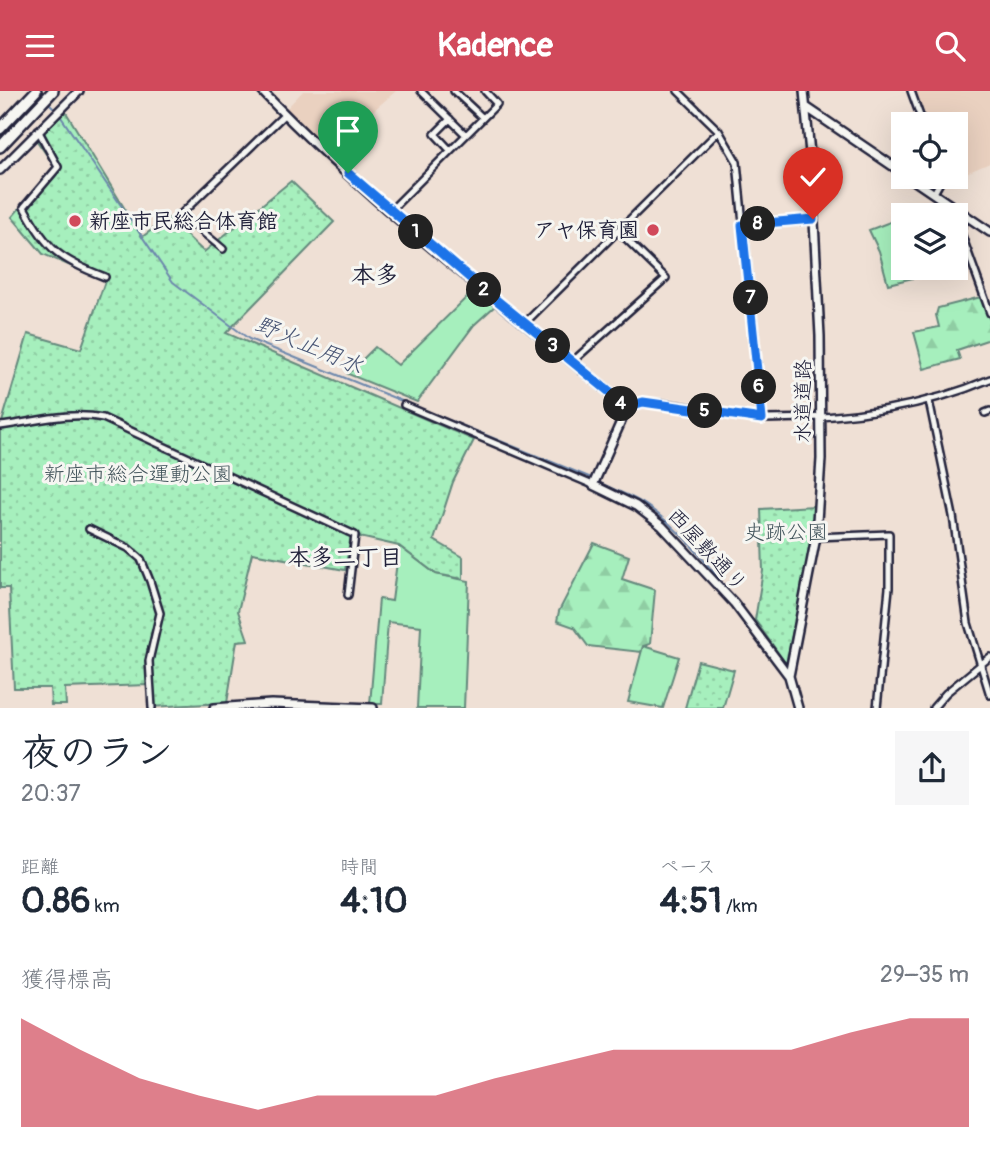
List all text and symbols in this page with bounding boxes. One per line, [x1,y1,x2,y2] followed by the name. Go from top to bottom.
[437,26,553,66] text: Kadence
[21,27,59,65] icon: menu
[931,27,969,65] icon: search
[318,101,378,173] pin
[329,112,367,150] icon: arrive
[891,112,968,280] map controls
[891,112,968,189] button: locate
[783,147,843,219] pin
[794,158,832,196] icon: check
[891,203,968,280] button: layers
[740,207,776,241] pin: 8
[89,208,278,235] place label: 新座市民総合体育館
[753,211,762,235] text: 8
[67,213,83,229] marker: 新座市民総合体育館
[398,215,434,249] pin: 1
[534,217,639,244] place label: アヤ保育園
[412,219,419,243] text: 1
[645,222,661,238] marker: アヤ保育園
[351,261,399,290] district label: 本多
[466,273,502,307] pin: 2
[478,277,489,301] text: 2
[734,281,768,315] pin: 7
[745,285,756,309] text: 7
[250,309,368,381] water label: 野火止用水
[536,329,570,363] pin: 3
[547,333,558,357] text: 3
[790,359,817,443] street label: 水道道路
[742,369,776,405] pin: 6
[753,374,764,398] text: 6
[604,387,638,421] pin: 4
[615,391,626,415] text: 4
[688,393,722,429] pin: 5
[699,398,710,422] text: 5
[44,461,233,488] park label: 新座市総合運動公園
[661,502,753,598] street label: 西屋敷通り
[744,519,828,546] park label: 史跡公園
[288,543,403,572] district label: 本多二丁目
[21,729,173,777] text: 夜のラン
[895,731,969,805] button: share
[21,779,81,808] text: 20:37
[21,855,59,879] text: 距離
[340,855,378,879] text: 時間
[660,855,716,879] text: ペース
[21,879,91,923] text: 0.86
[340,879,408,923] text: 4:10
[660,879,722,923] text: 4:51
[91,894,120,918] text: km
[722,894,758,918] text: /km
[880,960,969,989] text: 29–35 m
[21,965,113,994] text: 獲得標高

